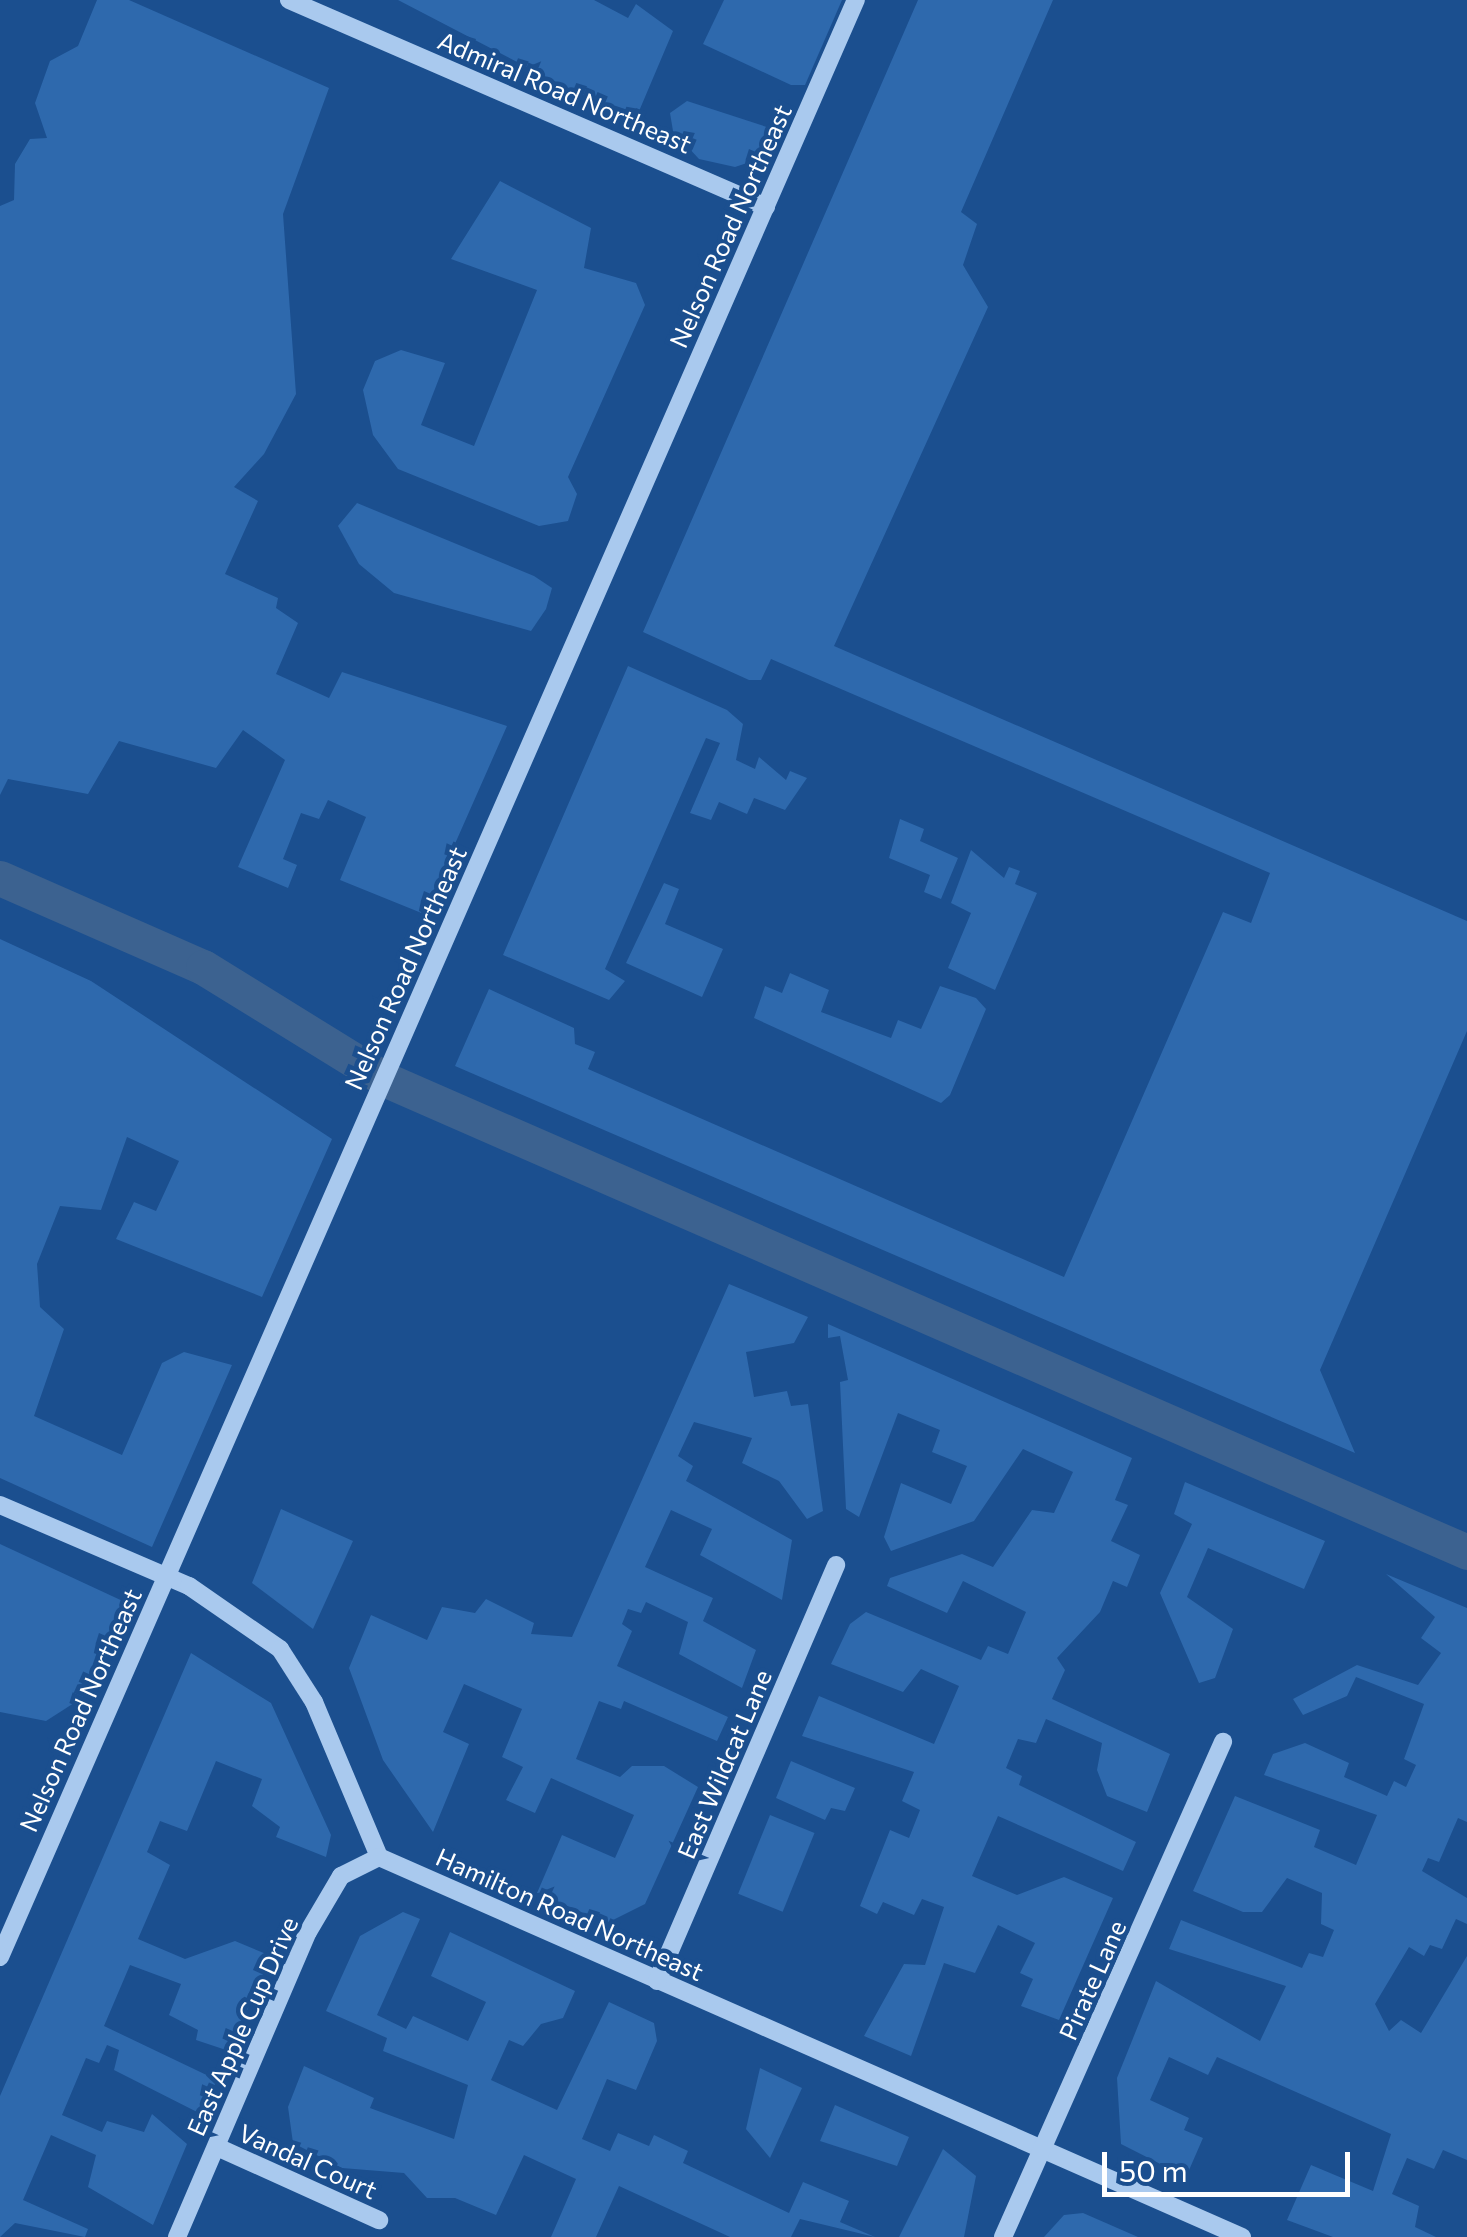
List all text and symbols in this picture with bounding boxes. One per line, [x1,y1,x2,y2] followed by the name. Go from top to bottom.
[434,25,696,159] street label: Admiral Road Northeast
[663,100,797,352] street label: Nelson Road Northeast
[338,842,472,1094] street label: Nelson Road Northeast
[13,1584,147,1836] street label: Nelson Road Northeast
[671,1665,777,1863] street label: East Wildcat Lane
[432,1841,708,1987] street label: Hamilton Road Northeast
[180,1912,304,2140] street label: East Apple Cup Drive
[1052,1915,1132,2045] street label: Pirate Lane
[234,2117,382,2205] street label: Vandal Court
[1107,2132,1354,2194] scale bar
[1119,2151,1188,2188] text: 50 m

